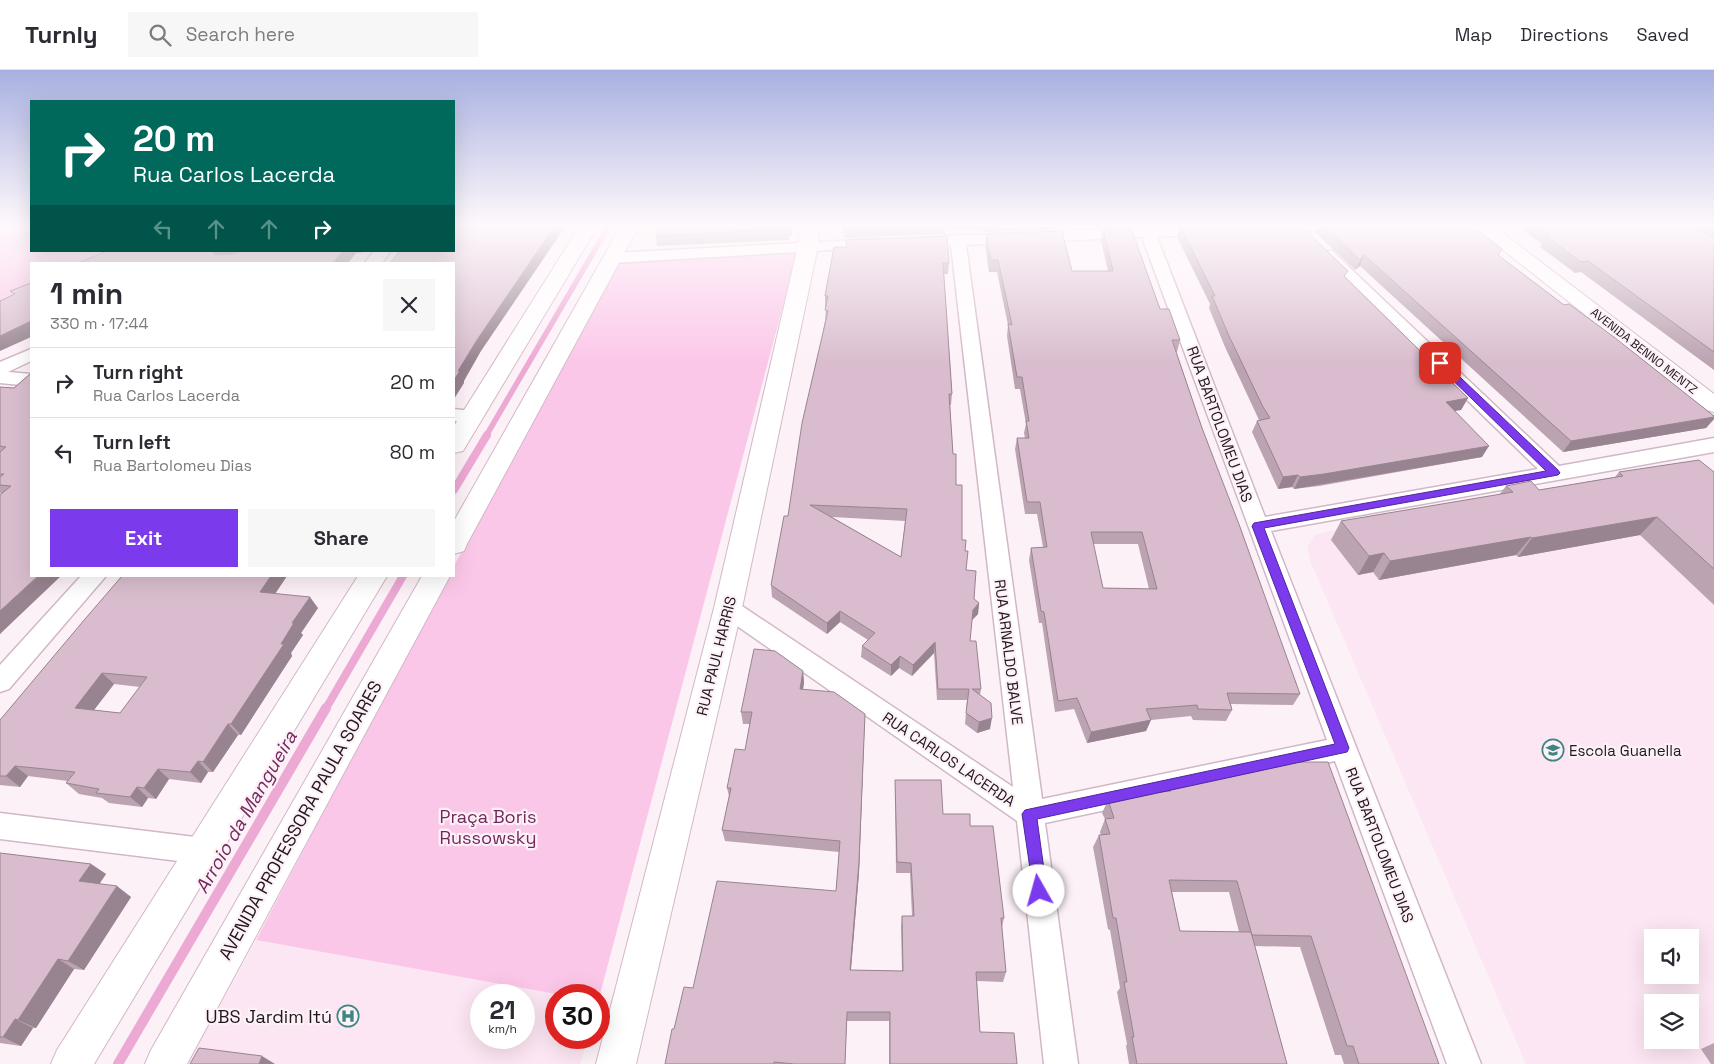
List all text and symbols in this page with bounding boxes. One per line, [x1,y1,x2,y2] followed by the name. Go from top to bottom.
[128,12,478,57] search box
[25,19,98,50] text: Turnly
[146,21,174,49] icon: search
[186,22,295,47] text: Search here
[1455,23,1492,46] text: Map
[1520,23,1609,46] text: Directions
[1637,23,1689,46] text: Saved
[133,117,215,161] text: 20 m
[50,120,115,185] icon: right
[133,160,335,188] text: Rua Carlos Lacerda
[149,215,177,243] icon: left
[202,215,230,243] icon: ahead
[255,215,283,243] icon: ahead
[308,215,336,243] icon: right
[50,274,123,313] text: 1 min
[383,279,435,331] button: close
[1587,304,1701,398] street label: AVENIDA BENNO MENTZ
[50,313,148,334] text: 330 m · 17:44
[1419,342,1461,384] pin
[1183,343,1257,505] street label: RUA BARTOLOMEU DIAS
[1426,349,1454,377] icon: arrive
[93,360,183,385] text: Turn right
[50,369,78,397] icon: right
[390,370,435,395] text: 20 m
[93,385,240,406] text: Rua Carlos Lacerda
[93,430,171,455] text: Turn left
[50,439,78,467] icon: left
[390,440,435,465] text: 80 m
[93,455,252,476] text: Rua Bartolomeu Dias
[50,509,238,567] button: Exit
[248,509,435,567] button: Share
[991,578,1027,726] street label: RUA ARNALDO BALVE
[692,594,740,718] street label: RUA PAUL HARRIS
[213,676,387,964] street label: AVENIDA PROFESSORA PAULA SOARES
[879,707,1019,811] street label: RUA CARLOS LACERDA
[189,726,303,898] water label: Arroio da Mangueira
[1541,738,1565,762] school or university icon: Escola Guanella
[1569,741,1682,760] place label: Escola Guanella
[1342,765,1418,925] street label: RUA BARTOLOMEU DIAS
[440,805,536,849] park label: Praça Boris Russowsky
[1012,864,1064,916] position arrow
[1644,929,1699,1049] map controls
[1644,929,1699,984] button: sound
[545,984,610,1049] speed limit sign: 30
[489,994,516,1026] text: 21
[1644,994,1699,1049] button: layers
[336,1004,360,1028] hospital icon: UBS Jardim Itú
[206,1005,332,1028] place label: UBS Jardim Itú
[488,1021,517,1037] text: km/h

